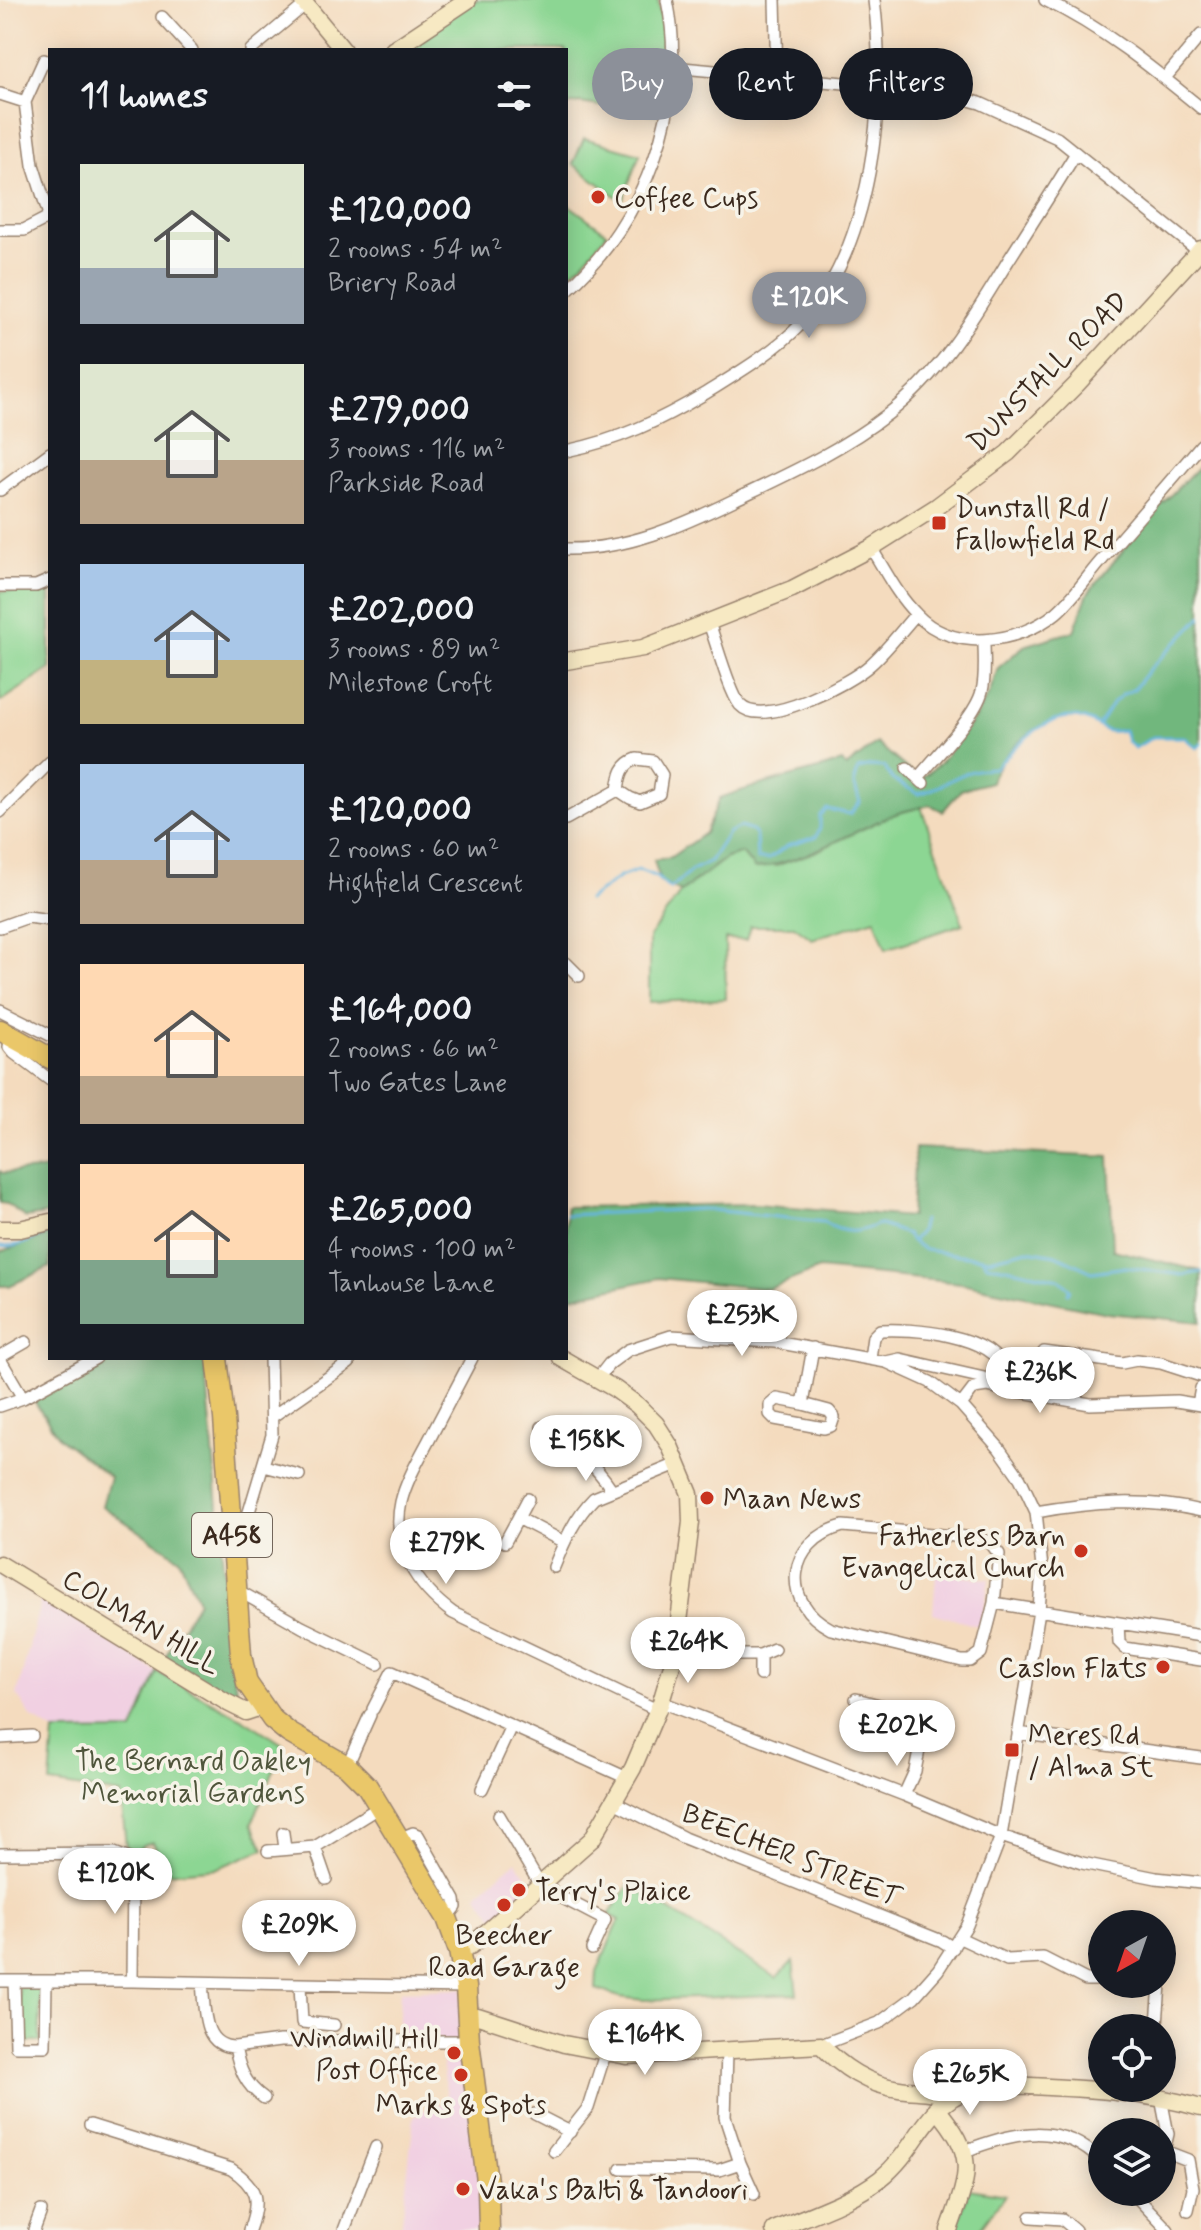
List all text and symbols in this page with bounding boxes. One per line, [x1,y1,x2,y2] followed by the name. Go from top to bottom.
[592,48,693,120] chip: Buy
[709,48,823,120] chip: Rent
[839,48,973,120] chip: Filters
[80,74,208,119] text: 11 homes
[492,74,536,118] icon: filters
[614,181,758,218] place label: Coffee Cups
[328,188,472,233] text: £120,000
[589,188,607,206] marker: Coffee Cups
[144,196,240,292] icon: home
[328,233,503,267] text: 2 rooms · 54 m²
[328,267,456,301] text: Briery Road
[753,272,865,340] pin: £120K
[770,281,848,315] text: £120K
[960,284,1137,461] street label: DUNSTALL ROAD
[328,388,470,433] text: £279,000
[144,396,240,492] icon: home
[328,433,505,467] text: 3 rooms · 116 m²
[328,467,484,501] text: Parkside Road
[955,491,1115,560] place label: Dunstall Rd / Fallowfield Rd
[930,514,948,532] marker: Dunstall Rd / Fallowfield Rd
[328,588,475,633] text: £202,000
[144,596,240,692] icon: home
[328,633,500,667] text: 3 rooms · 89 m²
[328,667,493,701] text: Milestone Croft
[328,788,472,833] text: £120,000
[144,796,240,892] icon: home
[328,833,499,867] text: 2 rooms · 60 m²
[328,867,523,901] text: Highfield Crescent
[328,988,472,1033] text: £164,000
[144,996,240,1092] icon: home
[328,1033,499,1067] text: 2 rooms · 66 m²
[328,1067,507,1101] text: Two Gates Lane
[328,1188,473,1233] text: £265,000
[144,1196,240,1292] icon: home
[328,1233,516,1267] text: 4 rooms · 100 m²
[328,1267,495,1301] text: Tanhouse Lane
[686,1290,798,1358] pin: £253K
[705,1299,779,1333] text: £253K
[984,1347,1096,1415] pin: £236K
[1004,1356,1076,1390] text: £236K
[530,1415,642,1483] pin: £158K
[548,1424,624,1458] text: £158K
[723,1482,861,1519] place label: Maan News
[698,1489,716,1507] marker: Maan News
[192,1513,272,1557] road number: A458
[390,1518,502,1586] pin: £279K
[841,1519,1065,1590] place label: Fatherless Barn Evangelical Church
[408,1527,484,1561] text: £279K
[1072,1542,1090,1560] marker: Fatherless Barn Evangelical Church
[55,1561,227,1685] street label: COLMAN HILL
[632,1617,744,1685] pin: £264K
[648,1626,728,1660] text: £264K
[998,1651,1147,1688] place label: Caslon Flats
[1154,1658,1172,1676] marker: Caslon Flats
[841,1700,953,1768] pin: £202K
[857,1709,937,1743] text: £202K
[1028,1718,1154,1787] place label: Meres Rd / Alma St
[1003,1741,1021,1759] marker: Meres Rd / Alma St
[75,1744,311,1813] park label: The Bernard Oakley Memorial Gardens
[676,1796,907,1917] street label: BEECHER STREET
[59,1848,171,1916] pin: £120K
[76,1857,154,1891] text: £120K
[535,1874,691,1911] place label: Terry's Plaice
[510,1881,528,1899] marker: Terry's Plaice
[495,1896,513,1914] marker: Beecher Road Garage
[243,1900,355,1968] pin: £209K
[260,1909,338,1943] text: £209K
[1088,1910,1176,1998] north arrow
[1088,1910,1176,2206] map controls
[428,1918,580,1990] place label: Beecher Road Garage
[589,2009,701,2077] pin: £164K
[1088,2014,1176,2102] button: locate
[606,2018,684,2052] text: £164K
[290,2021,438,2090] place label: Windmill Hill Post Office
[445,2044,463,2062] marker: Windmill Hill Post Office
[914,2049,1026,2117] pin: £265K
[931,2058,1009,2092] text: £265K
[452,2066,470,2084] marker: Marks & Spots
[376,2088,546,2125] place label: Marks & Spots
[1088,2118,1176,2206] button: layers
[479,2173,748,2210] place label: Vaka's Balti & Tandoori
[454,2180,472,2198] marker: Vaka's Balti & Tandoori

